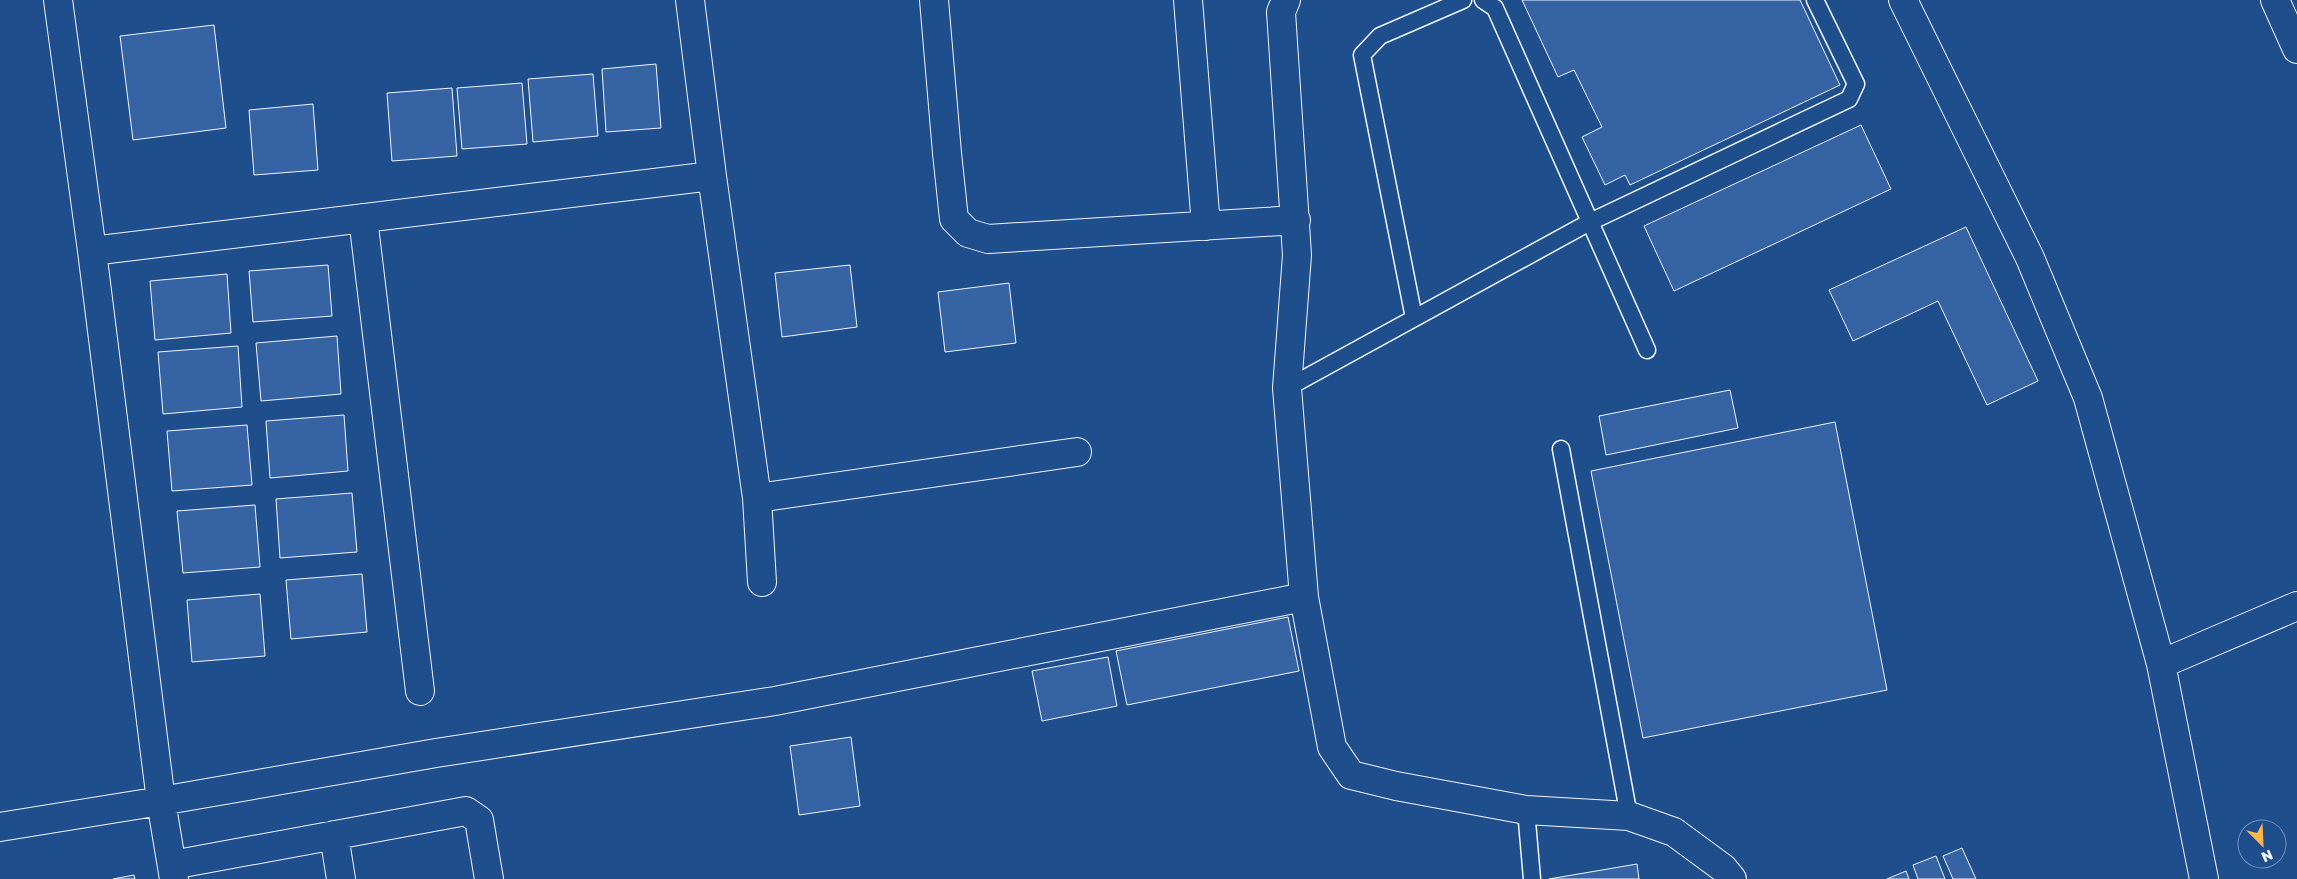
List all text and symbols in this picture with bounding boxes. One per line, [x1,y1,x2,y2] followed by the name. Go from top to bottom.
[2237,819,2287,869] north arrow
[2259,846,2276,866] text: N

